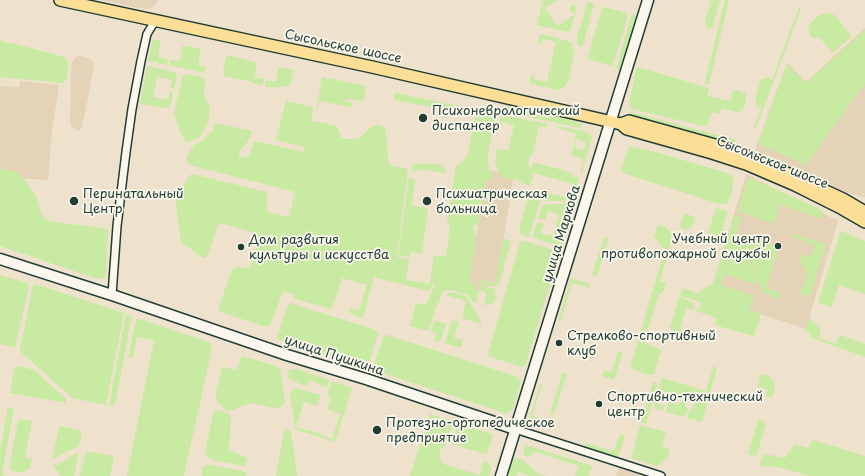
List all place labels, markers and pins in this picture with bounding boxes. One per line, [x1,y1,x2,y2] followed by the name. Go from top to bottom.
[432,103,580,134] place label: Психоневрологический диспансер
[417,112,429,124] marker: Психоневрологический диспансер
[83,186,184,217] place label: Перинатальный Центр
[436,186,548,217] place label: Психиатрическая больница
[68,195,80,207] marker: Перинатальный Центр
[421,195,433,207] marker: Психиатрическая больница
[601,231,770,262] place label: Учебный центр противопожарной службы
[249,232,389,263] place label: Дом развития культуры и искусства
[773,241,783,251] marker: Учебный центр противопожарной службы
[236,242,246,252] marker: Дом развития культуры и искусства
[567,328,716,359] place label: Стрелково-спортивный клуб
[554,338,564,348] marker: Стрелково-спортивный клуб
[607,389,763,420] place label: Спортивно-технический центр
[594,399,604,409] marker: Спортивно-технический центр
[386,415,555,446] place label: Протезно-ортопедическое предприятие
[371,424,383,436] marker: Протезно-ортопедическое предприятие

